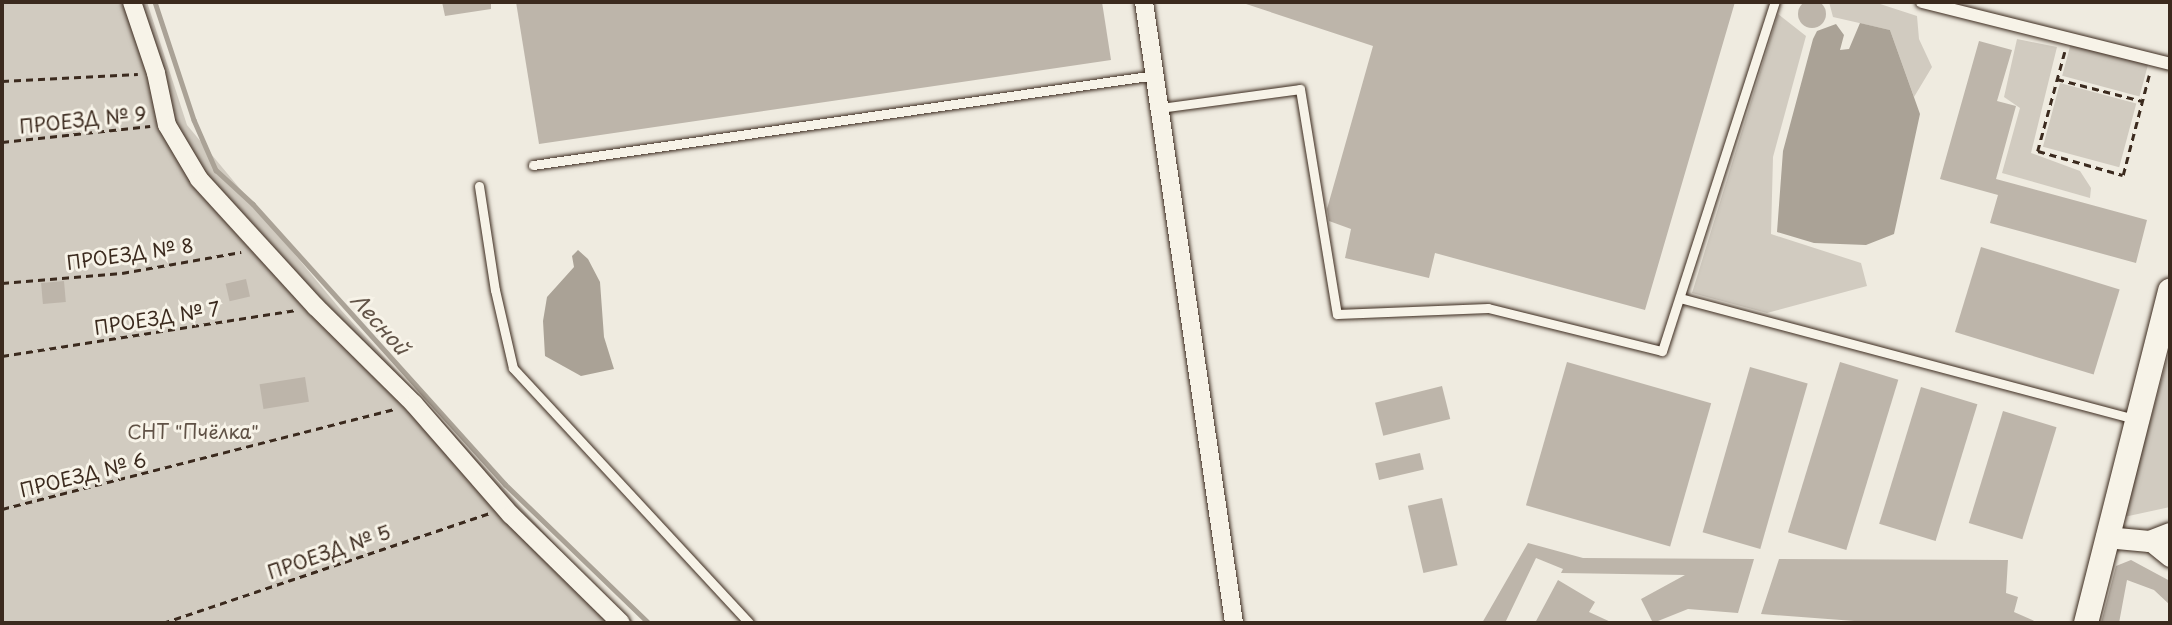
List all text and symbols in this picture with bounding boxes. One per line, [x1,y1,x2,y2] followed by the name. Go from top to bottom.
[19,102,147,138] street label: ПРОЕЗД № 9
[65,234,195,274] street label: ПРОЕЗД № 8
[347,287,415,359] water label: Лесной
[93,297,221,339] street label: ПРОЕЗД № 7
[127,421,259,443] park label: СНТ "Пчёлка"
[18,448,148,502] street label: ПРОЕЗД № 6
[265,520,393,584] street label: ПРОЕЗД № 5

